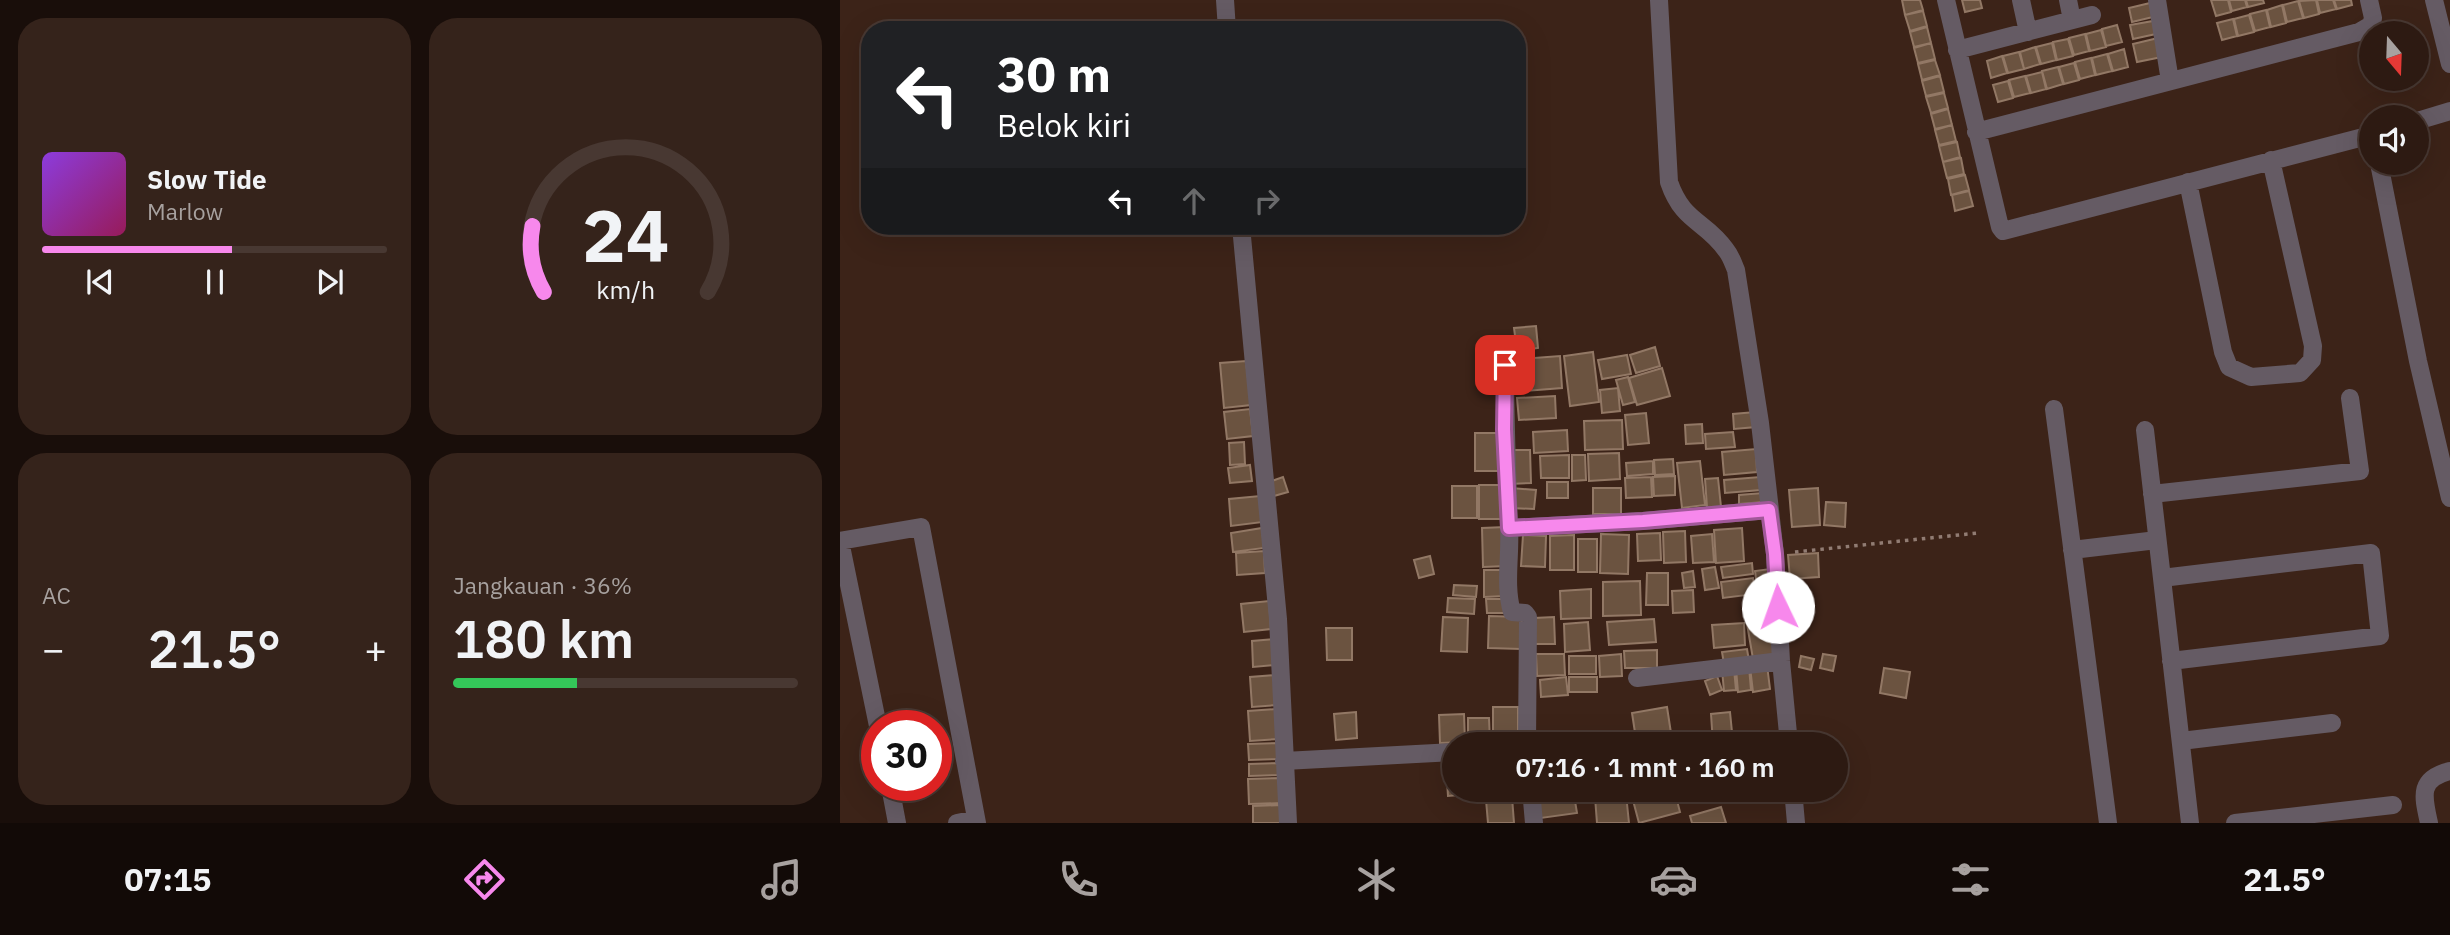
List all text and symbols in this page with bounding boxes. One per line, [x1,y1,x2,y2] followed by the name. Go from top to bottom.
[2359,21,2429,91] north arrow
[2359,21,2429,175] map controls
[997,42,1111,105] text: 30 m
[882,49,973,140] icon: left
[997,104,1131,146] text: Belok kiri
[2359,105,2429,175] button: sound
[147,162,267,196] text: Slow Tide
[1102,182,1140,220] icon: left
[1175,182,1213,220] icon: ahead
[1248,182,1286,220] icon: right
[582,188,669,283] text: 24
[147,196,223,226] text: Marlow
[81,263,119,301] icon: previous
[196,263,234,301] icon: pause
[311,263,349,301] icon: next
[596,273,655,306] text: km/h
[1475,335,1535,395] pin
[1486,346,1524,384] icon: arrive
[453,570,632,600] text: Jangkauan · 36%
[1741,570,1815,644] position arrow
[42,580,71,610] text: AC
[453,605,634,672] text: 180 km
[148,615,281,682] text: 21.5°
[42,624,65,673] text: −
[364,624,387,673] text: +
[861,710,952,801] speed limit sign: 30
[1515,750,1775,784] text: 07:16 · 1 mnt · 160 m
[460,855,509,904] icon: directions
[757,855,806,904] icon: music
[1054,855,1103,904] icon: phone
[1352,855,1401,904] icon: climate
[1649,855,1698,904] icon: car
[1946,855,1995,904] icon: filters
[124,858,212,900] text: 07:15
[2243,858,2326,900] text: 21.5°

